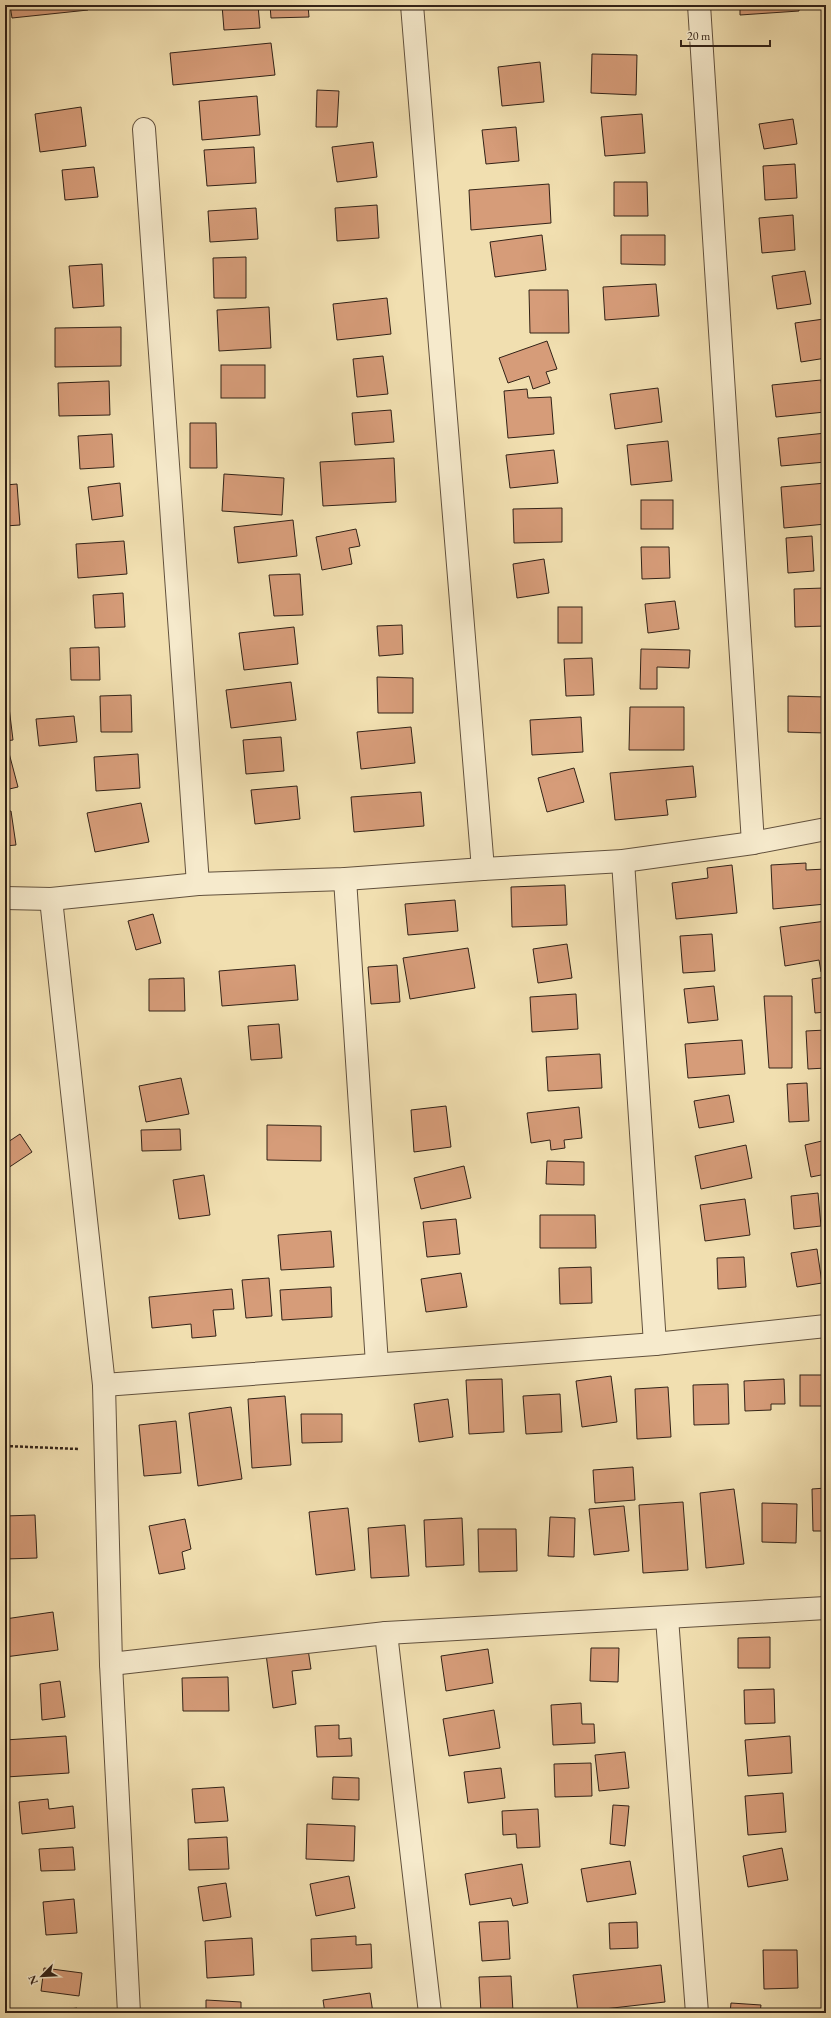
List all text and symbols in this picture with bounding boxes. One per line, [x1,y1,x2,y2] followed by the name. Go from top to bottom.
[681,22,770,48] scale bar
[687,28,711,44] text: 20 m
[22,1956,62,1996] north arrow
[25,1973,41,1987] text: N

